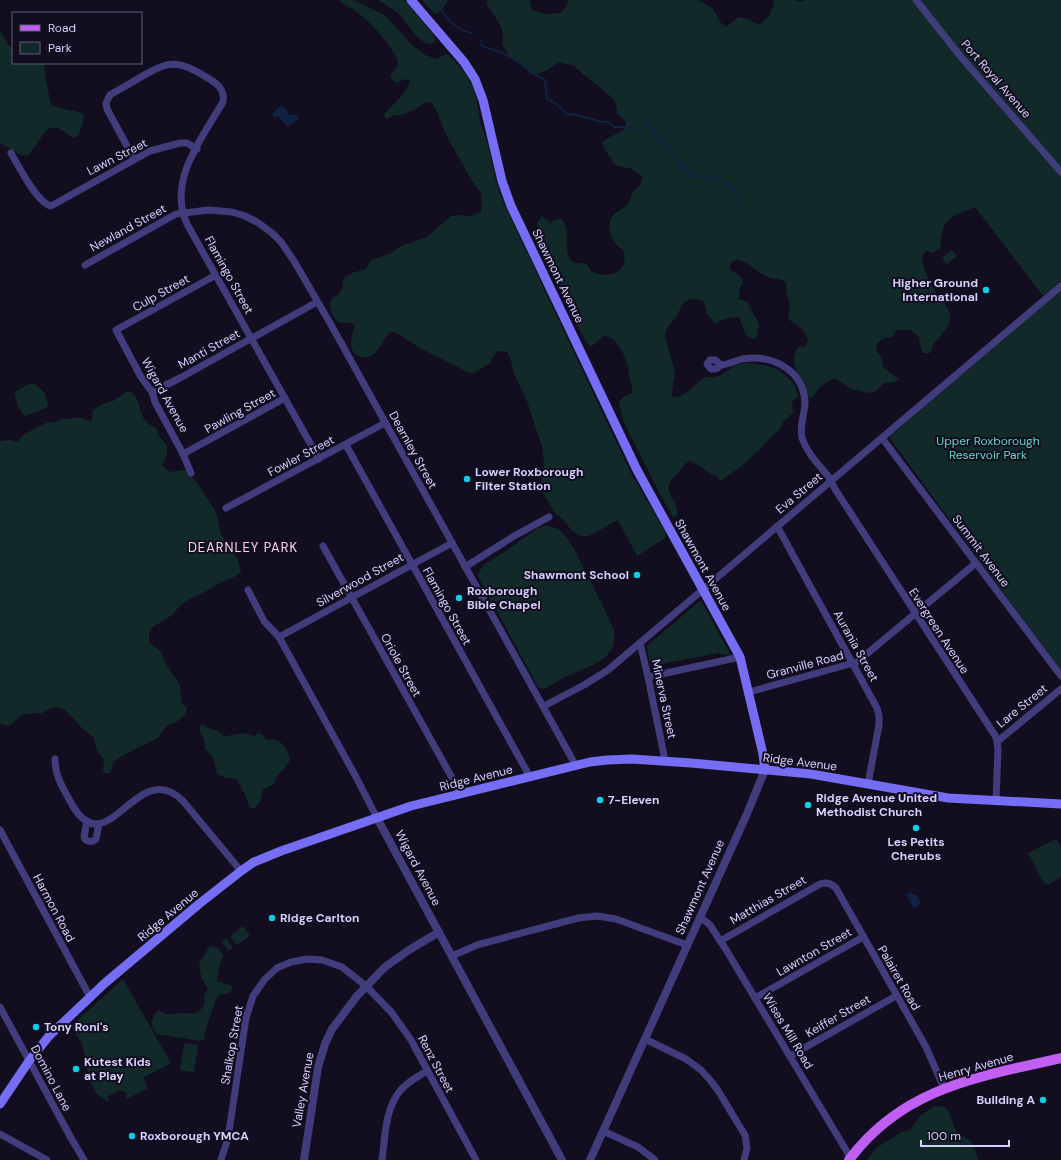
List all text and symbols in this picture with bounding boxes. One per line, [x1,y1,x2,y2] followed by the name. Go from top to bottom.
[12,12,142,64] legend
[48,20,76,36] text: Road
[958,36,1035,122] street label: Port Royal Avenue
[48,40,72,56] text: Park
[84,135,150,179] street label: Lawn Street
[87,200,169,256] street label: Newland Street
[528,226,588,326] street label: Shawmont Avenue
[201,233,257,317] street label: Flamingo Street
[130,271,193,315] street label: Culp Street
[892,275,978,305] place label: Higher Ground International
[981,285,991,295] marker: Higher Ground International
[175,325,243,373] street label: Manti Street
[138,355,192,436] street label: Wigard Avenue
[202,385,279,437] street label: Pawling Street
[385,408,441,492] street label: Dearnley Street
[265,432,337,480] street label: Fowler Street
[936,433,1040,463] park label: Upper Roxborough Reservoir Park
[475,464,583,494] place label: Lower Roxborough Filter Station
[772,469,826,517] street label: Eva Street
[462,474,472,484] marker: Lower Roxborough Filter Station
[948,512,1014,591] street label: Summit Avenue
[671,516,735,614] street label: Shawmont Avenue
[188,539,298,556] district label: DEARNLEY PARK
[313,549,407,611] street label: Silverwood Street
[419,564,475,648] street label: Flamingo Street
[524,567,629,583] place label: Shawmont School
[632,570,642,580] marker: Shawmont School
[467,583,541,613] place label: Roxborough Bible Chapel
[905,585,973,677] street label: Evergreen Avenue
[454,593,464,603] marker: Roxborough Bible Chapel
[830,607,882,685] street label: Aurania Street
[377,630,425,700] street label: Oriole Street
[765,647,845,683] street label: Granville Road
[648,658,680,741] street label: Minerva Street
[993,680,1051,731] street label: Lare Street
[762,750,838,775] street label: Ridge Avenue
[438,761,514,795] street label: Ridge Avenue
[816,790,937,820] place label: Ridge Avenue United Methodist Church
[608,792,660,808] place label: 7-Eleven
[595,795,605,805] marker: 7-Eleven
[803,800,813,810] marker: Ridge Avenue United Methodist Church
[911,823,921,833] marker: Les Petits Cherubs
[391,827,445,909] street label: Wigard Avenue
[887,834,945,864] place label: Les Petits Cherubs
[672,837,728,937] street label: Shawmont Avenue
[29,871,79,945] street label: Harmon Road
[727,872,809,928] street label: Matthias Street
[134,885,202,945] street label: Ridge Avenue
[280,910,359,926] place label: Ridge Carlton
[267,913,277,923] marker: Ridge Carlton
[773,924,855,980] street label: Lawnton Street
[874,943,924,1013] street label: Palairet Road
[759,990,817,1072] street label: Wises Mill Road
[803,991,874,1041] street label: Keiffer Street
[217,1004,247,1086] street label: Shalkop Street
[44,1019,109,1035] place label: Tony Roni's
[31,1022,41,1032] marker: Tony Roni's
[414,1032,458,1096] street label: Renz Street
[27,1042,75,1114] street label: Domino Lane
[937,1049,1015,1085] street label: Henry Avenue
[288,1051,318,1129] street label: Valley Avenue
[84,1054,151,1084] place label: Kutest Kids at Play
[71,1064,81,1074] marker: Kutest Kids at Play
[976,1092,1035,1108] place label: Building A
[1038,1095,1048,1105] marker: Building A
[921,1122,1009,1148] scale bar
[140,1128,249,1144] place label: Roxborough YMCA
[927,1128,961,1144] text: 100 m
[127,1131,137,1141] marker: Roxborough YMCA

